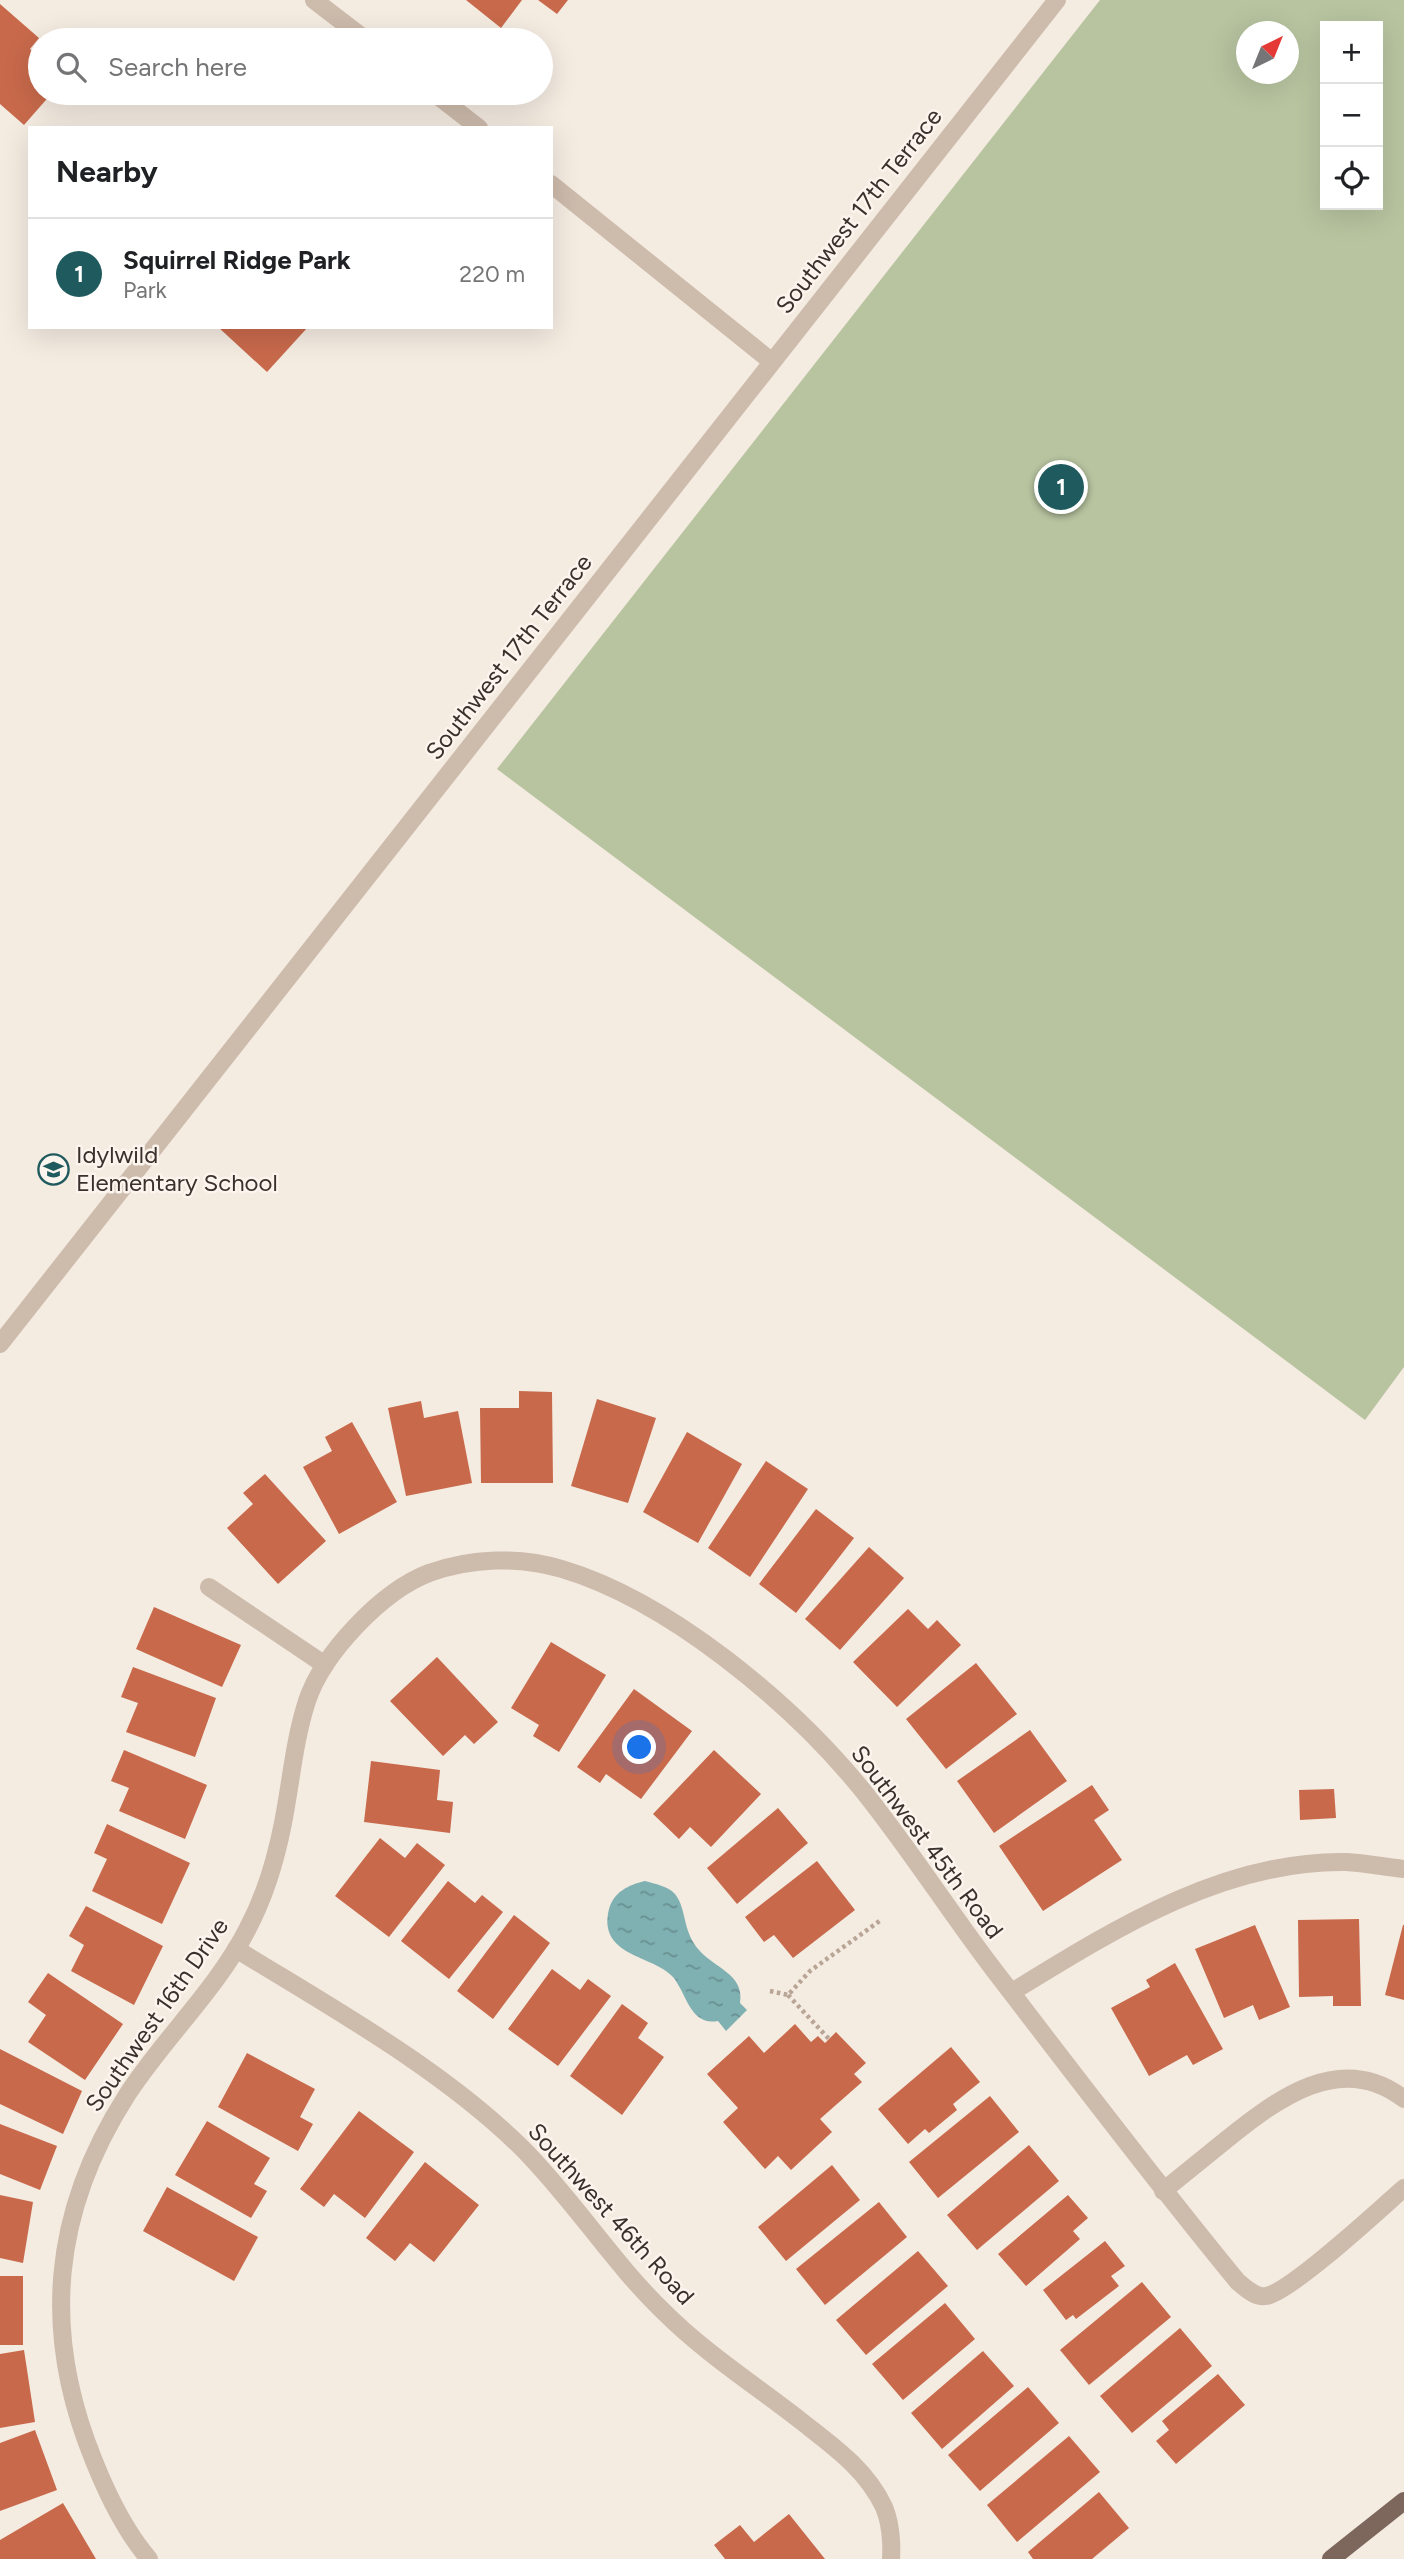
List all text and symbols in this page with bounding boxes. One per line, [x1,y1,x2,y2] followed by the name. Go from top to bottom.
[1236,21,1299,84] north arrow
[1320,21,1383,210] map controls
[1320,21,1383,84] button: +
[28,28,553,105] search box
[52,48,90,86] icon: search
[108,51,247,83] text: Search here
[1320,84,1383,147] button: −
[769,102,948,319] street label: Southwest 17th Terrace
[1320,147,1383,210] button: locate
[56,153,158,190] text: Nearby
[123,244,351,276] text: Squirrel Ridge Park
[74,260,84,288] text: 1
[459,260,525,288] text: 220 m
[123,276,167,304] text: Park
[1038,461,1084,513] pin: 1
[419,548,598,765] street label: Southwest 17th Terrace
[76,1140,278,1197] place label: Idylwild Elementary School
[36,1152,70,1186] school or university icon: Idylwild Elementary School
[622,1730,656,1764] your location
[845,1739,1010,1944] street label: Southwest 45th Road
[79,1912,234,2117] street label: Southwest 16th Drive
[522,2117,701,2310] street label: Southwest 46th Road

